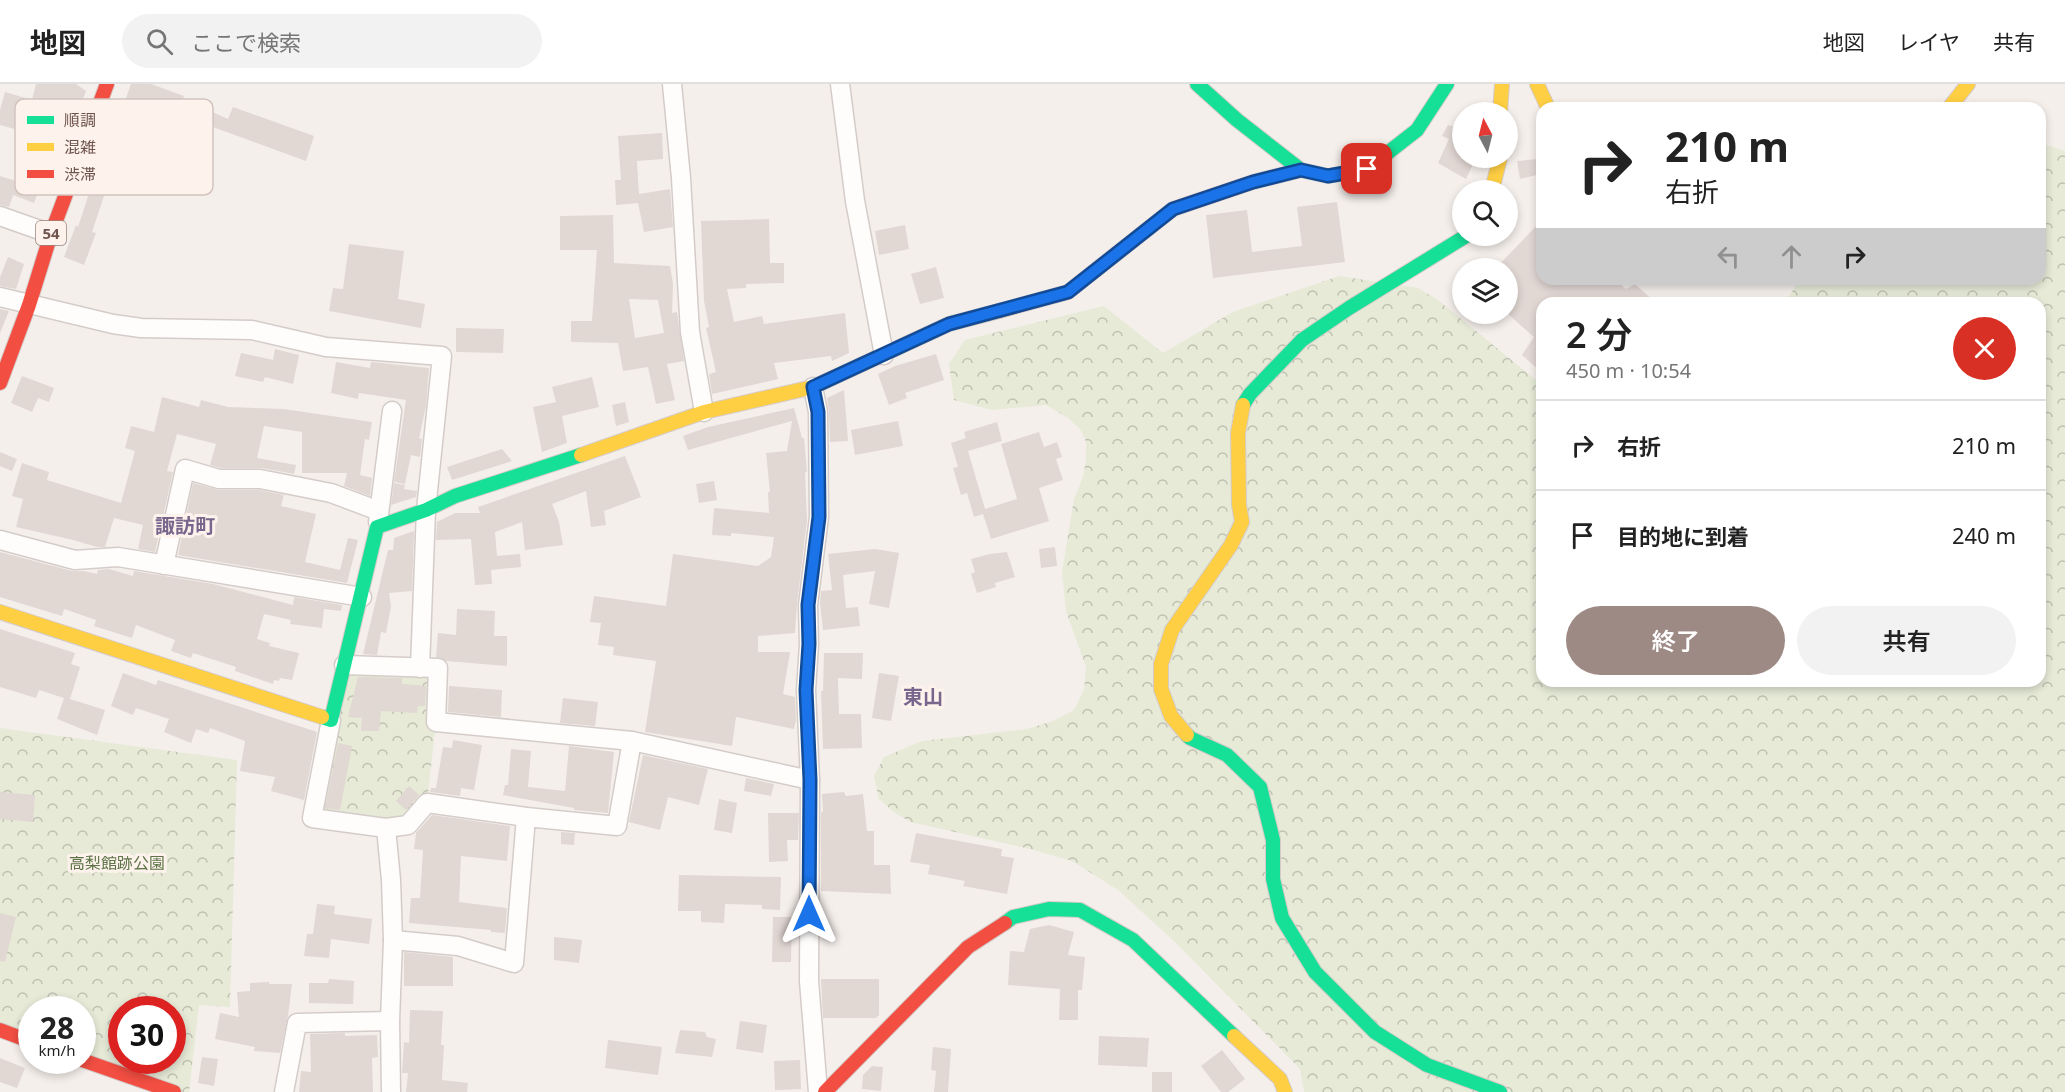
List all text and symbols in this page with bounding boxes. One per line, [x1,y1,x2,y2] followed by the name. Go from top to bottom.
[122,14,542,68] search box
[30,23,86,61] text: 地図
[143,25,176,58] icon: search
[191,27,301,57] text: ここで検索
[1823,28,1865,56] text: 地図
[1898,28,1960,56] text: レイヤ
[1993,28,2035,56] text: 共有
[15,99,213,195] legend
[1452,102,1518,168] north arrow
[1452,102,1518,324] map controls
[64,109,96,131] text: 順調
[1665,117,1789,174] text: 210 m
[1566,126,1644,204] icon: right
[64,136,96,158] text: 混雑
[1341,143,1392,194] pin
[1350,152,1383,185] icon: arrive
[64,163,96,185] text: 渋滞
[1665,173,1719,210] text: 右折
[1452,180,1518,246] button: search
[36,221,66,245] road number: 54
[1712,240,1745,273] icon: left
[1775,240,1808,273] icon: ahead
[1838,240,1871,273] icon: right
[1452,258,1518,324] button: layers
[1566,310,1632,359] text: 2 分
[1953,317,2016,380] button: close
[1566,357,1691,384] text: 450 m · 10:54
[1566,429,1599,462] icon: right
[1952,430,2016,460] text: 210 m
[1617,431,1661,461] text: 右折
[155,512,215,539] district label: 諏訪町
[1566,519,1599,552] icon: arrive
[1952,520,2016,550] text: 240 m
[1617,521,1749,551] text: 目的地に到着
[1566,606,1785,675] button: 終了
[1797,606,2016,675] button: 共有
[903,683,943,710] district label: 東山
[69,852,165,874] park label: 高梨館跡公園
[777,882,841,946] position arrow
[108,996,186,1074] speed limit sign: 30
[40,1007,74,1048] text: 28
[39,1040,75,1060] text: km/h

